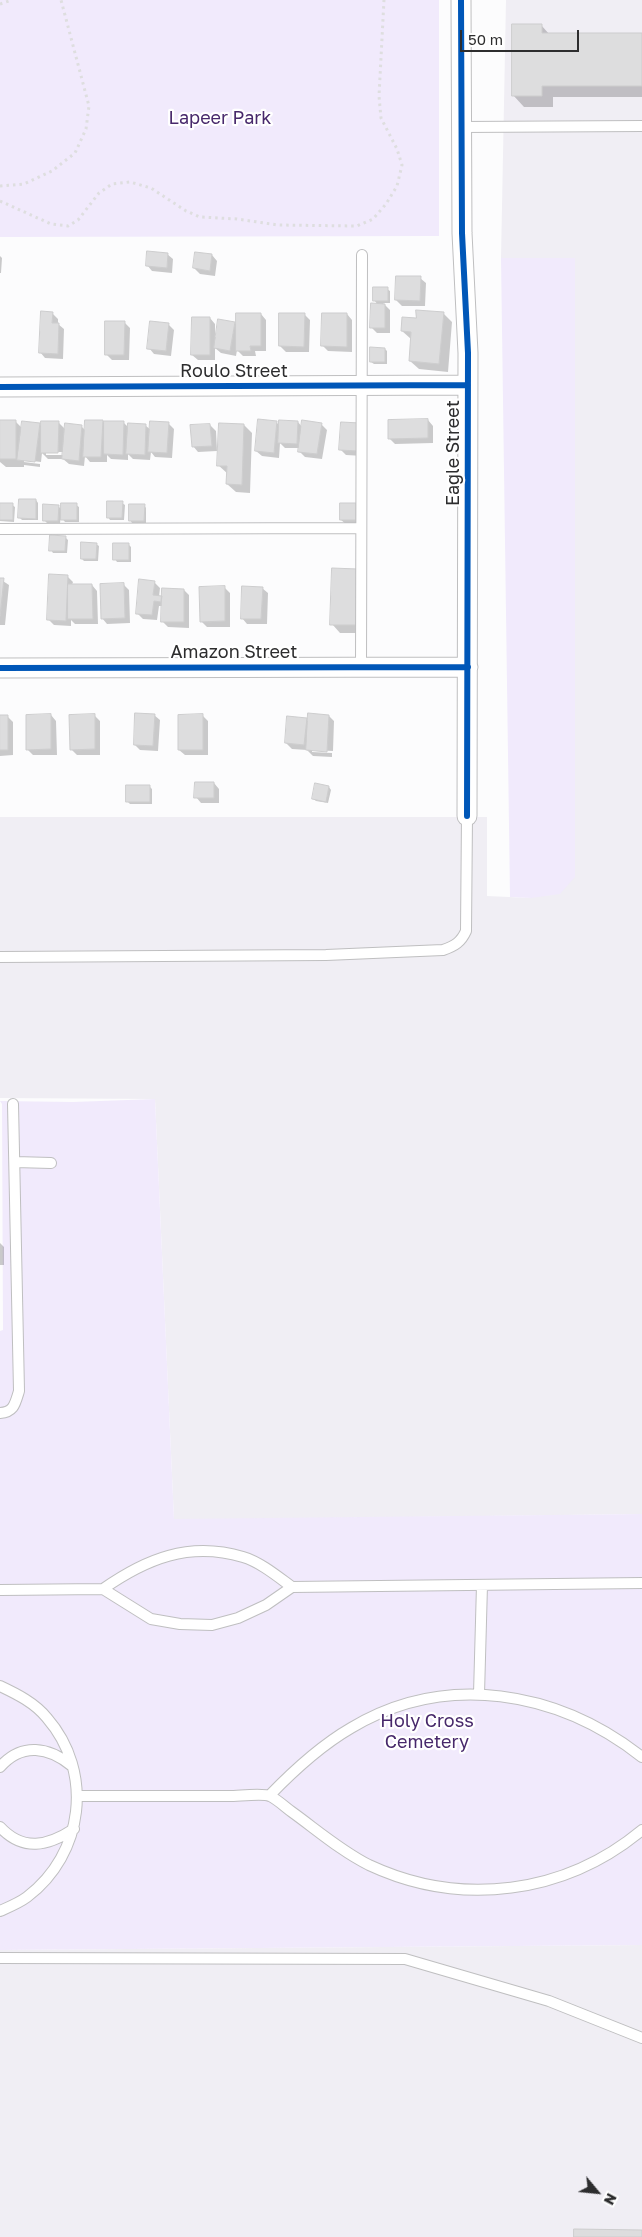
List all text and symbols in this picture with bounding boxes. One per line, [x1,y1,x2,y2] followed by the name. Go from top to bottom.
[462,20,581,52] scale bar
[468,30,503,48] text: 50 m
[168,107,272,129] park label: Lapeer Park
[180,360,288,382] street label: Roulo Street
[442,400,464,506] street label: Eagle Street
[171,641,297,663] street label: Amazon Street
[380,1710,474,1752] park label: Holy Cross Cemetery
[572,2167,622,2217] north arrow
[601,2191,621,2208] text: N

